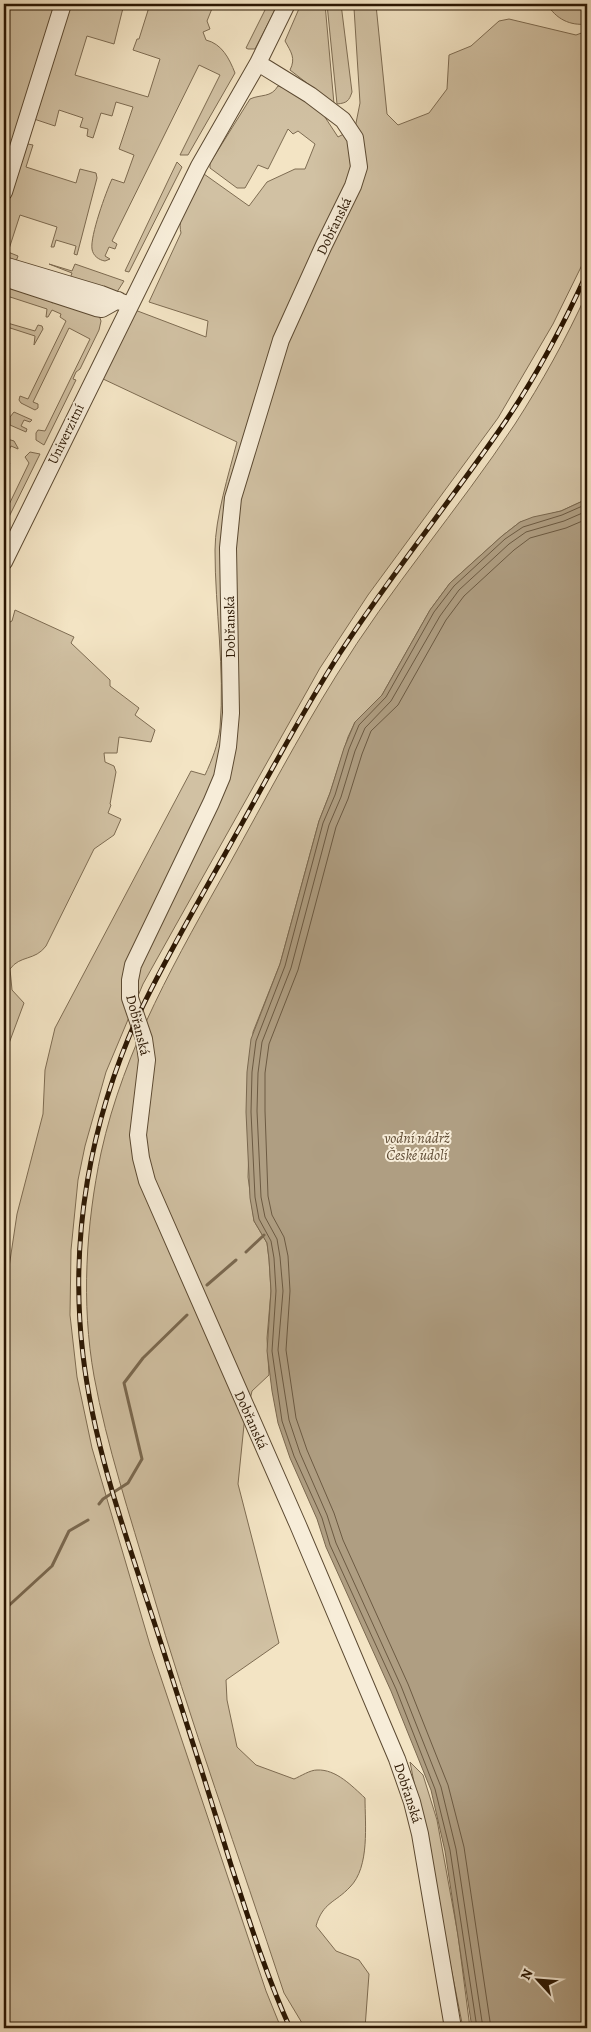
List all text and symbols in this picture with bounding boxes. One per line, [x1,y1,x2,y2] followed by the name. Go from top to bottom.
[312,193,356,258] street label: Dobřanská
[43,401,89,467] street label: Univerzitní
[220,595,240,658] street label: Dobřanská
[121,993,155,1058] street label: Dobřanská
[384,1128,450,1165] water label: vodní nádrž České údolí
[230,1388,273,1453] street label: Dobřanská
[389,1760,427,1826] street label: Dobřanská
[514,1954,564,2004] north arrow
[516,1966,538,1983] text: N

